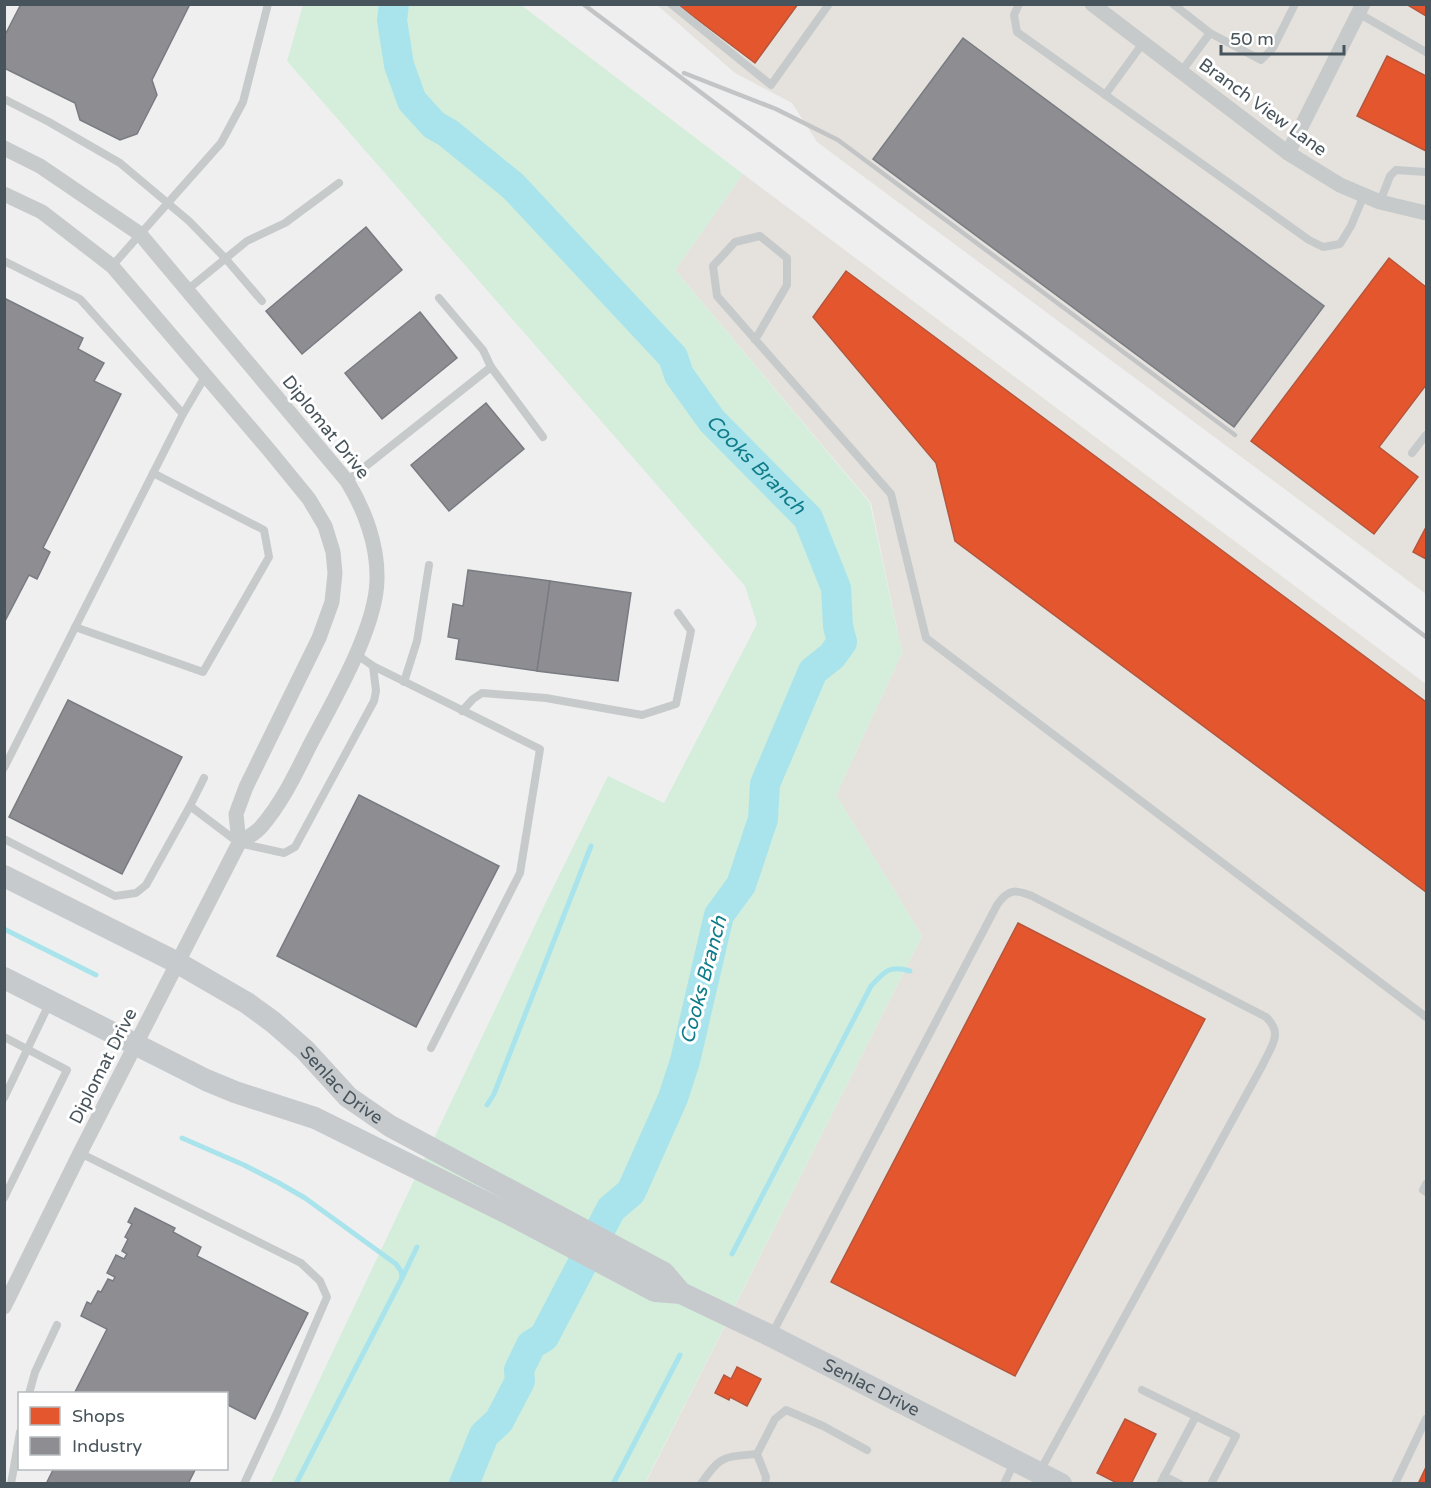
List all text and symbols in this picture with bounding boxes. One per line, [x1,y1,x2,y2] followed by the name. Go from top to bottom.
[1221,18,1344,56] scale bar
[1230,28,1274,50] text: 50 m
[1195,53,1331,161] street label: Branch View Lane
[278,371,374,483] street label: Diplomat Drive
[701,410,811,521] water label: Cooks Branch
[675,913,733,1046] water label: Cooks Branch
[64,1004,142,1128] street label: Diplomat Drive
[296,1041,387,1129] street label: Senlac Drive
[820,1354,924,1421] street label: Senlac Drive
[18,1392,228,1470] legend
[72,1405,125,1427] text: Shops
[72,1435,143,1457] text: Industry

